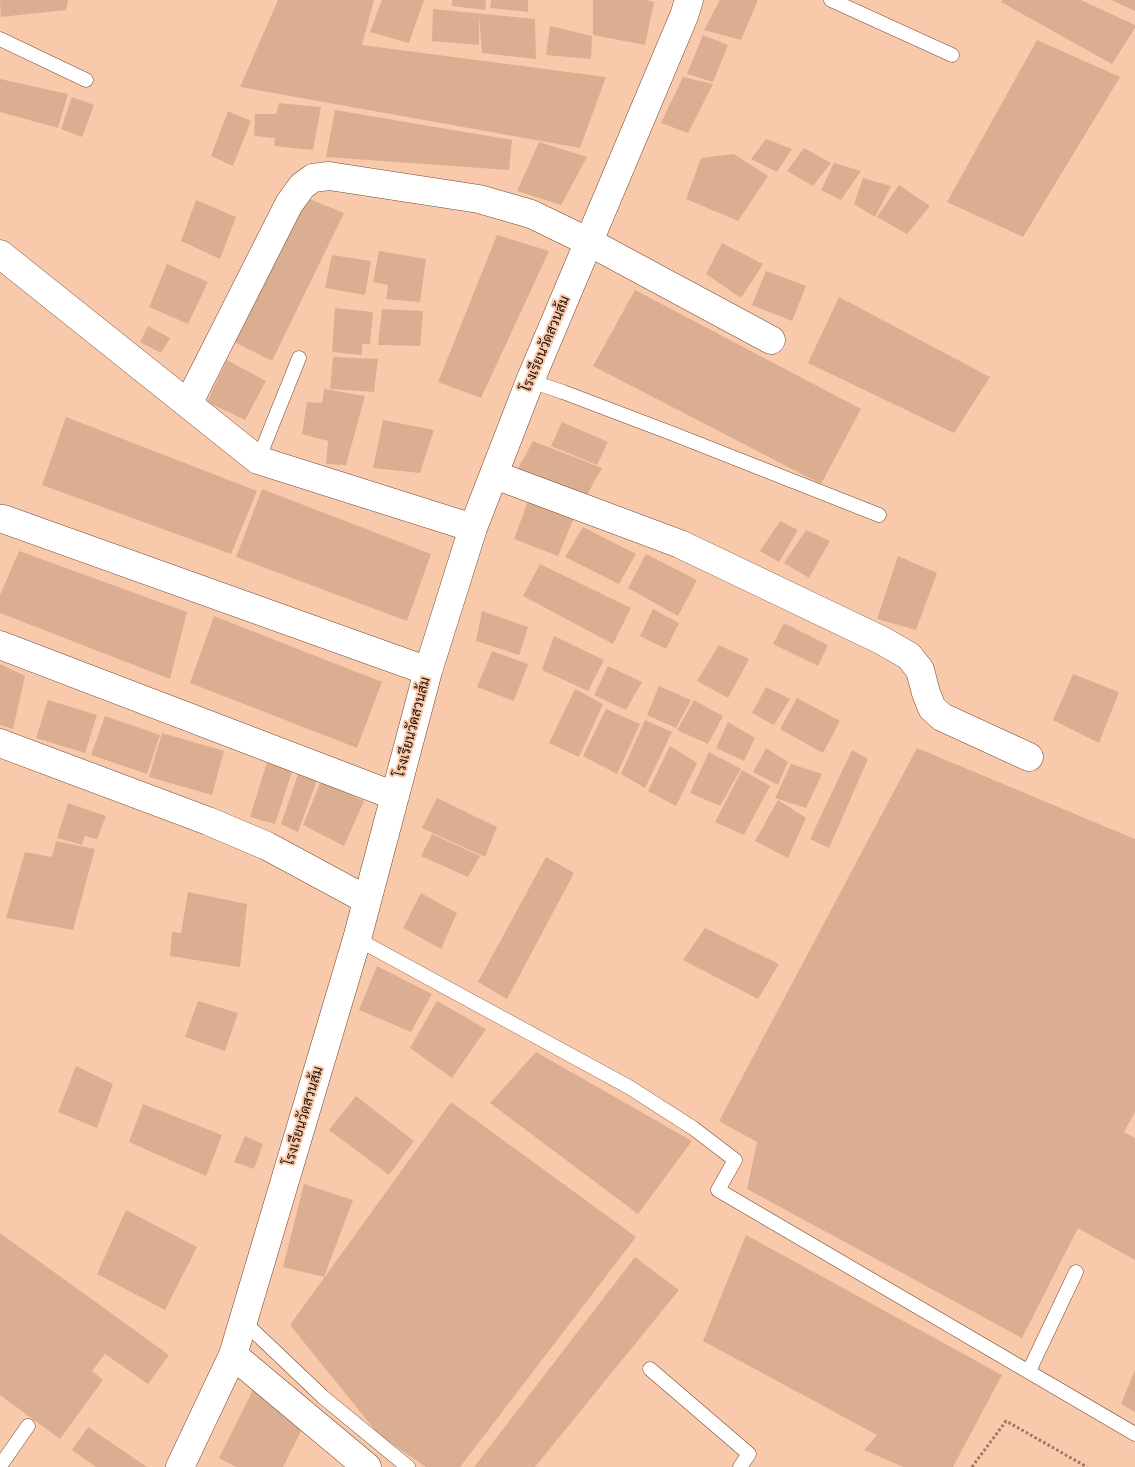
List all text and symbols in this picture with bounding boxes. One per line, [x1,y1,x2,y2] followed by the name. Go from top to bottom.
[518,293,574,395] street label: โรงเรียนวัดสวนส้ม
[392,675,434,779] street label: โรงเรียนวัดสวนส้ม
[281,1064,327,1168] street label: โรงเรียนวัดสวนส้ม

